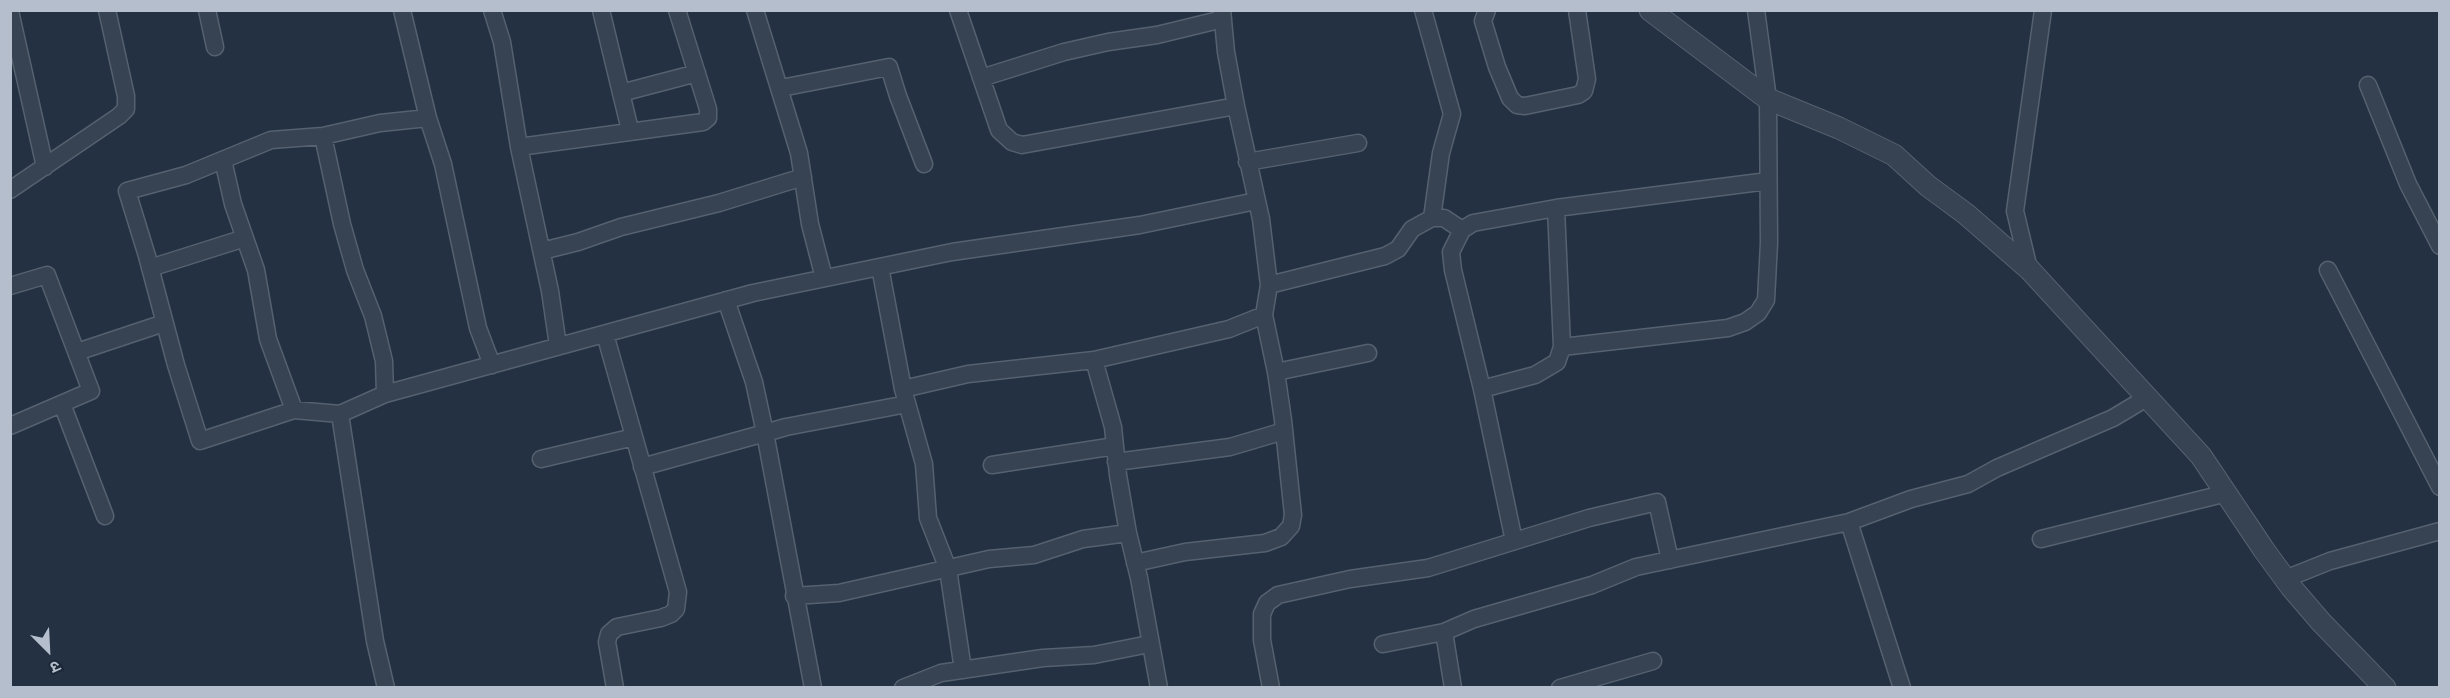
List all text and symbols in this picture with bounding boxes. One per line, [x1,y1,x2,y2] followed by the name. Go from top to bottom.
[18,620,78,680] north arrow
[47,656,64,677] text: उ

